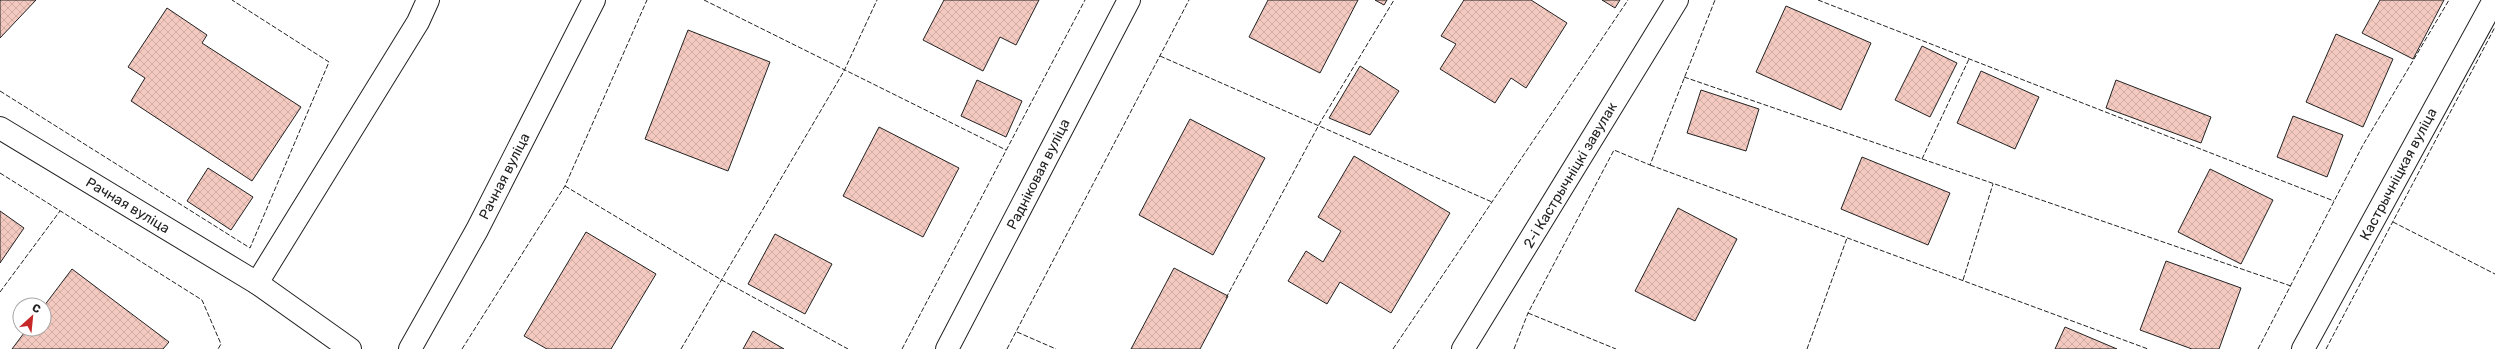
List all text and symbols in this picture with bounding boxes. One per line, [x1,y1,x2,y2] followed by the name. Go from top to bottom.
[1520,99,1621,251] street label: 2-і Кастрычніцкі завулак
[2356,105,2441,243] street label: Кастрычніцкая вуліца
[1003,116,1074,232] street label: Радніковая вуліца
[475,130,534,222] street label: Рачная вуліца
[83,174,173,237] street label: Рачная вуліца
[12,297,52,337] north arrow
[30,301,43,316] text: С

